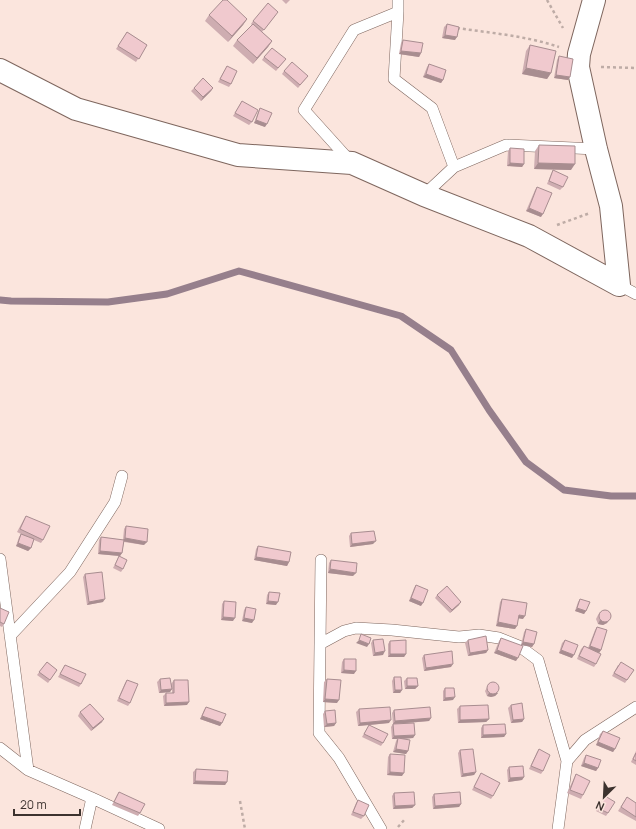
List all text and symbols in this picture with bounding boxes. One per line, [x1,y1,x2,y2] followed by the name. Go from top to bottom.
[584,777,624,817] north arrow
[14,791,80,817] scale bar
[20,796,47,813] text: 20 m
[593,798,606,815] text: N

